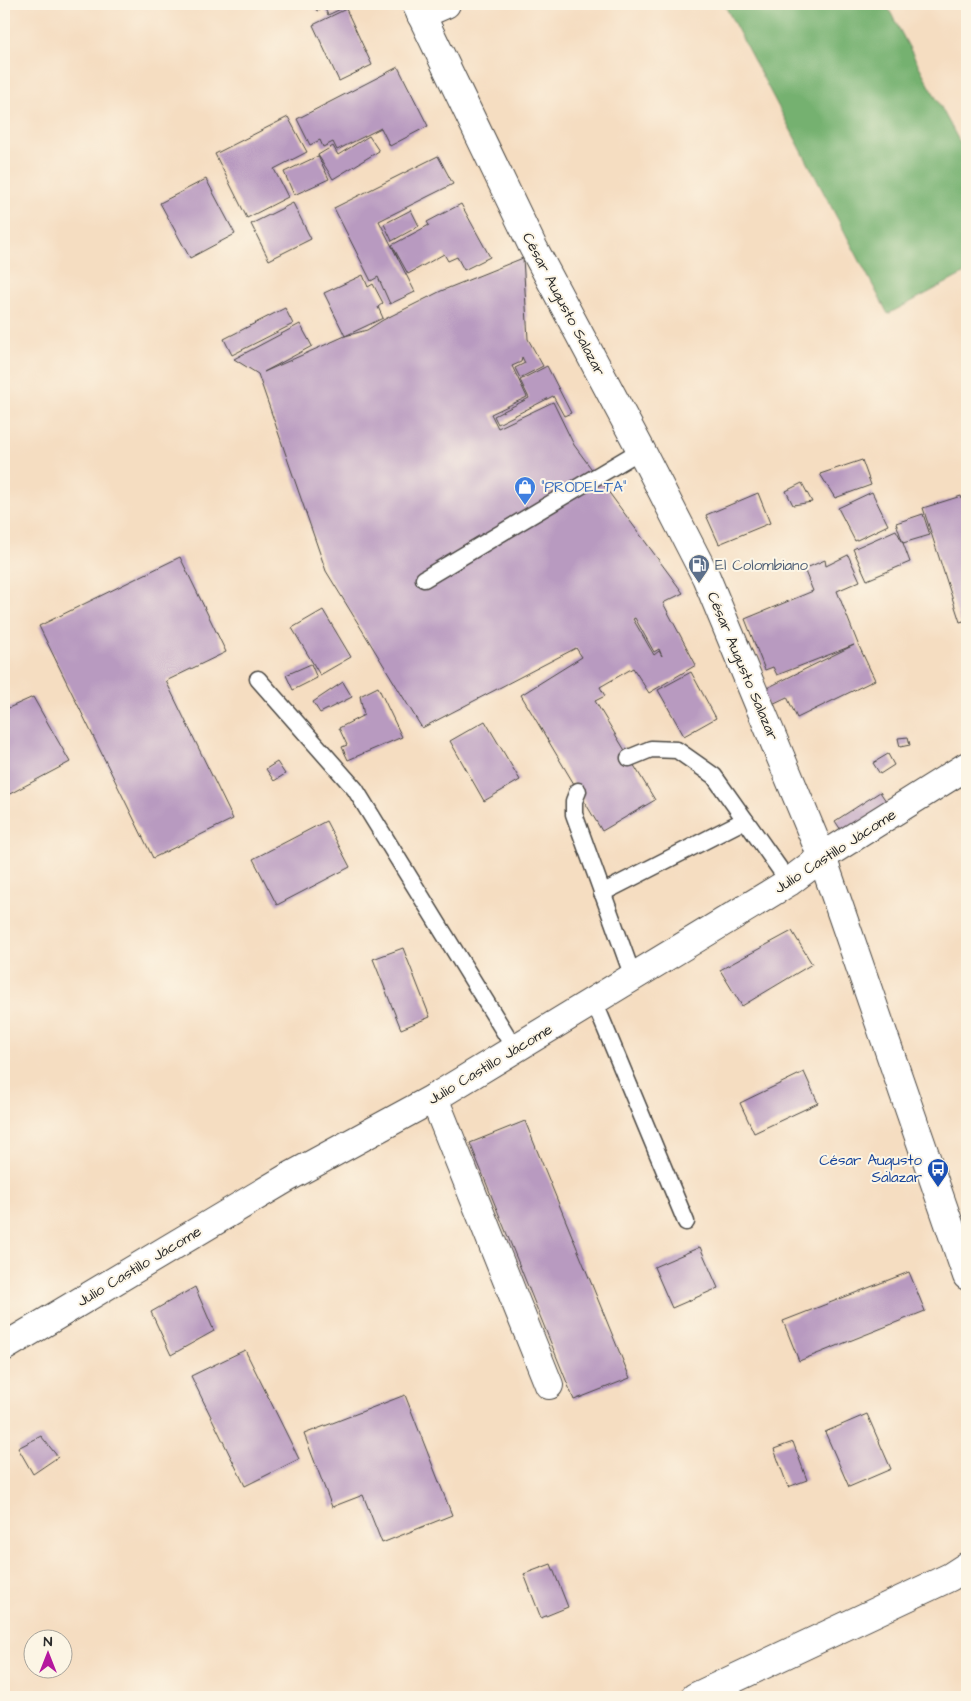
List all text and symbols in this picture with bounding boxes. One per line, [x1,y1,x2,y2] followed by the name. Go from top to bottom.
[516,229,610,380] street label: César Augusto Salazar
[513,475,537,506] shop icon: "PRODELTA"
[541,477,627,498] place label: "PRODELTA"
[687,553,711,584] fuel station icon: El Colombiano
[715,555,809,576] place label: El Colombiano
[701,589,783,744] street label: César Augusto Salazar
[770,804,900,899] street label: Julio Castillo Jácome
[424,1019,556,1110] street label: Julio Castillo Jácome
[819,1150,923,1188] place label: César Augusto Salazar
[926,1157,950,1188] bus stop icon: César Augusto Salazar
[73,1221,205,1312] street label: Julio Castillo Jácome
[22,1628,72,1678] north arrow
[44,1632,53,1652] text: N

